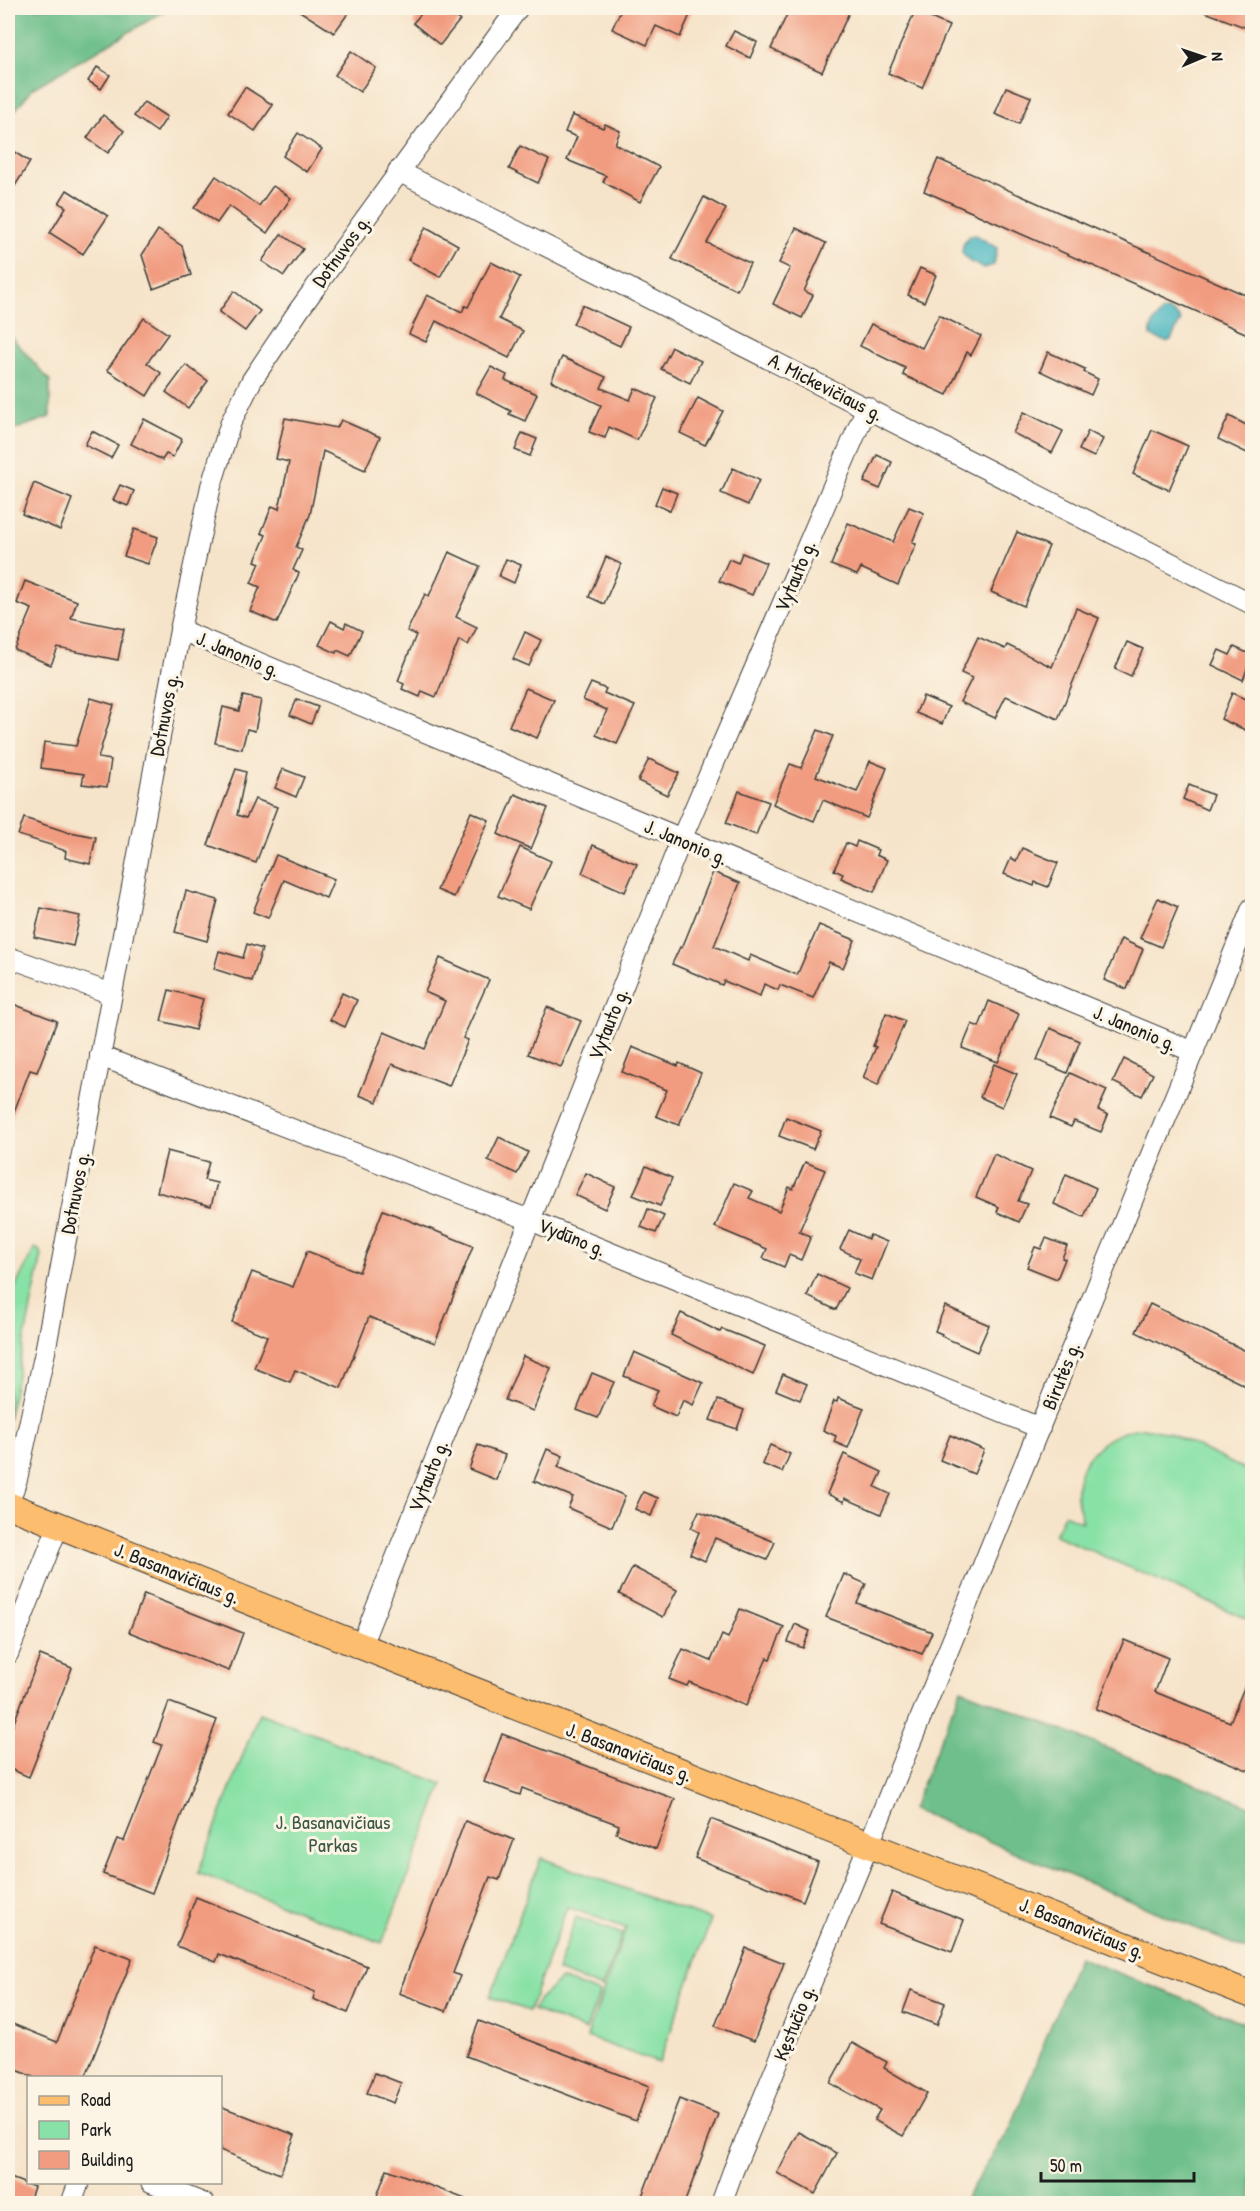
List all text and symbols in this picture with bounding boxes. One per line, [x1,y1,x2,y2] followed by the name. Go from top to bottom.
[1173,27,1233,87] north arrow
[1207,52,1229,62] text: N
[305,209,376,292] street label: Dotnuvos g.
[764,346,888,427] street label: A. Mickevičiaus g.
[767,536,822,616] street label: Vytauto g.
[192,624,284,683] street label: J. Janonio g.
[142,672,185,758] street label: Dotnuvos g.
[640,812,732,871] street label: J. Janonio g.
[581,984,634,1064] street label: Vytauto g.
[1089,998,1181,1057] street label: J. Janonio g.
[53,1150,96,1236] street label: Dotnuvos g.
[534,1211,610,1262] street label: Vydūno g.
[1035,1338,1086,1414] street label: Birutės g.
[401,1436,454,1516] street label: Vytauto g.
[111,1535,244,1610] street label: J. Basanavičiaus g.
[562,1715,696,1788] street label: J. Basanavičiaus g.
[276,1808,391,1858] park label: J. Basanavičiaus Parkas
[1016,1890,1149,1965] street label: J. Basanavičiaus g.
[766,1981,821,2065] street label: Kęstučio g.
[27,2076,222,2184] legend
[81,2087,111,2112] text: Road
[81,2117,112,2142] text: Park
[1041,2145,1194,2183] scale bar
[81,2147,133,2172] text: Building
[1050,2153,1082,2178] text: 50 m

